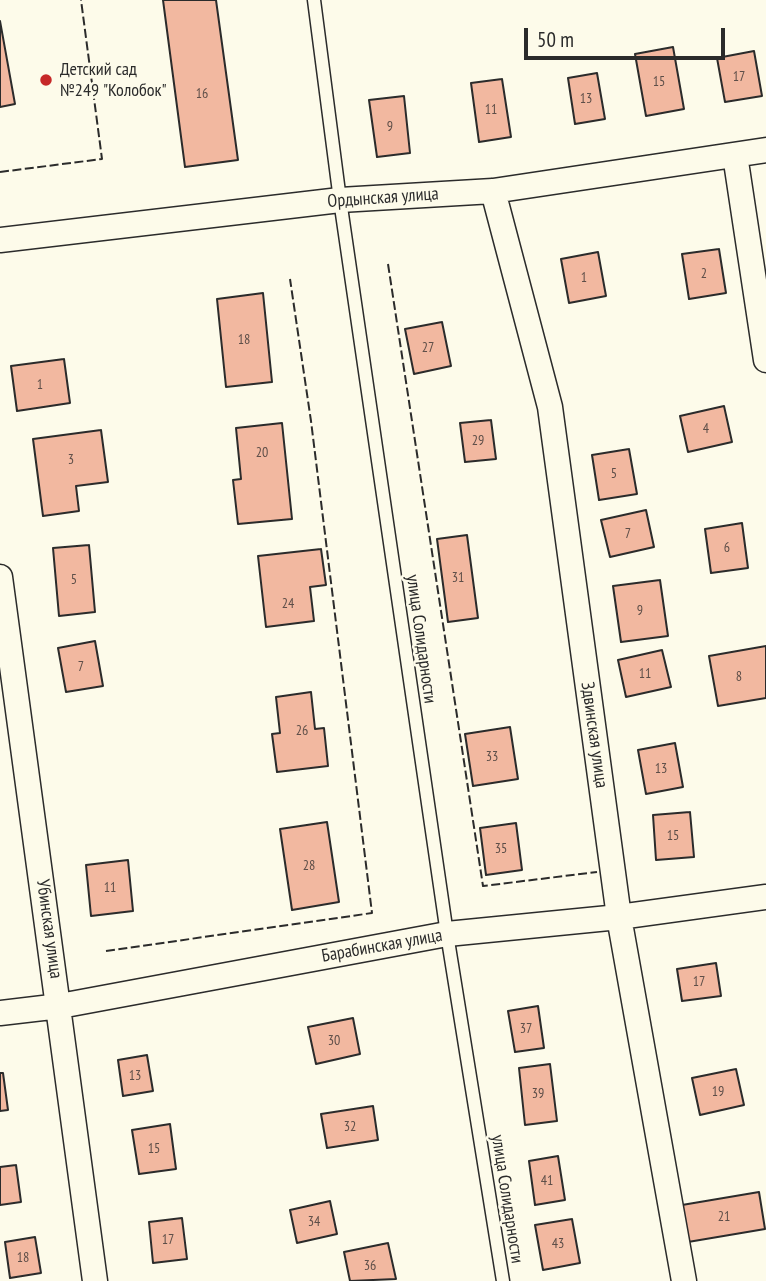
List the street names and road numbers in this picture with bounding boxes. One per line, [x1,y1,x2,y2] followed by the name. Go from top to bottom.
[327,183,439,213] street label: Ордынская улица
[401,573,441,705] street label: улица Солидарности
[576,681,612,789] street label: Здвинская улица
[31,878,67,980] street label: Убинская улица
[320,925,444,967] street label: Барабинская улица
[486,1133,528,1265] street label: улица Солидарности

